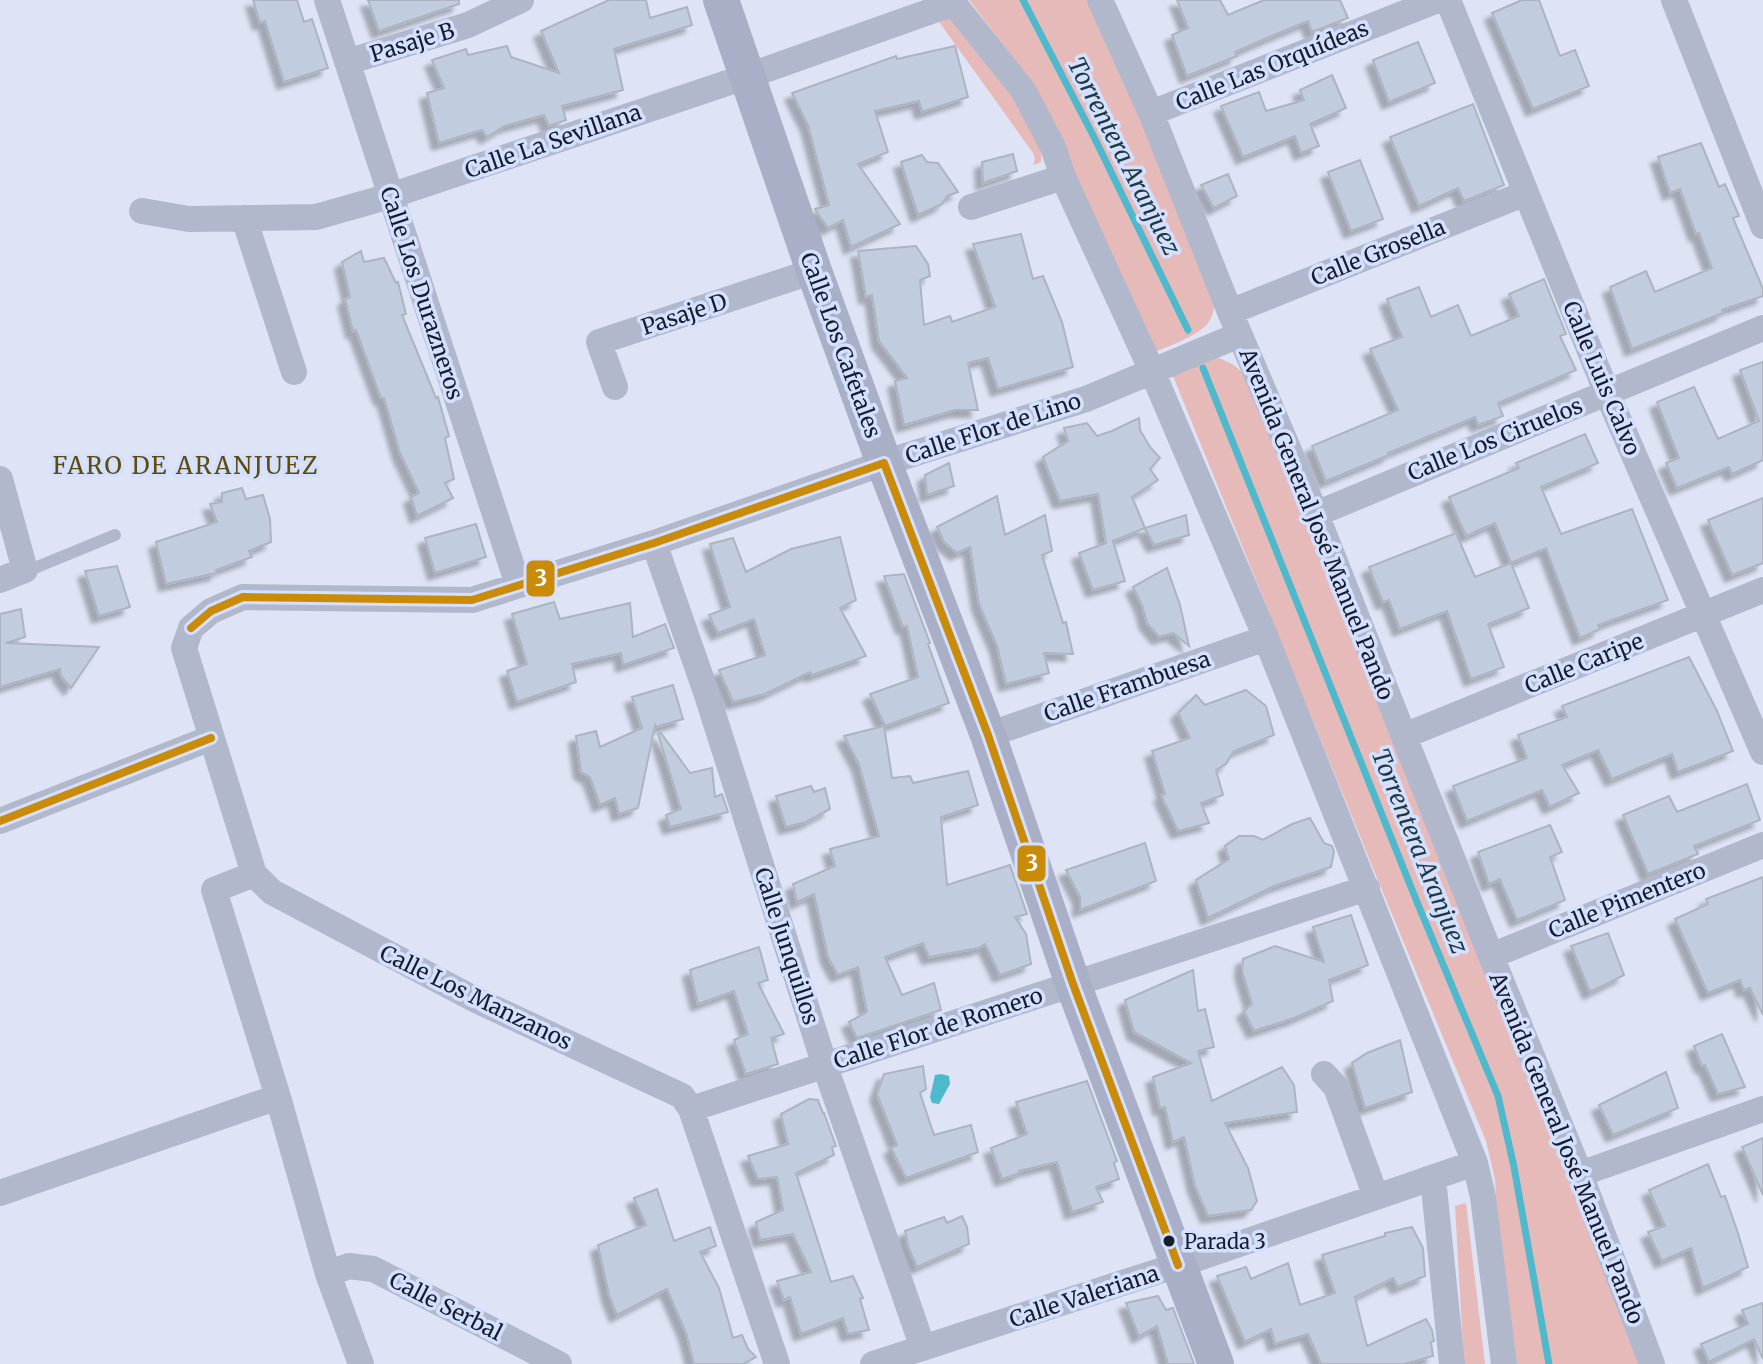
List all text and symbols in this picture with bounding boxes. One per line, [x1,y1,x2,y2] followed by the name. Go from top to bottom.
[1172,14,1372,116] street label: Calle Las Orquídeas
[367,16,458,68] street label: Pasaje B
[1061,52,1188,261] water label: Torrentera Aranjuez
[461,98,645,184] street label: Calle La Sevillana
[374,183,470,403] street label: Calle Los Durazneros
[1307,212,1449,292] street label: Calle Grosella
[794,248,888,442] street label: Calle Los Cafetales
[638,287,730,341] street label: Pasaje D
[1557,297,1647,460] street label: Calle Luis Calvo
[1233,343,1401,704] street label: Avenida General José Manuel Pando
[902,386,1084,470] street label: Calle Flor de Lino
[1403,391,1587,487] street label: Calle Los Ciruelos
[53,450,319,481] district label: FARO DE ARANJUEZ
[525,559,556,598] line badge: 3
[535,564,547,592] text: 3
[1521,627,1647,699] street label: Calle Caripe
[1040,644,1214,728] street label: Calle Frambuesa
[1365,744,1476,959] water label: Torrentera Aranjuez
[1016,844,1047,883] line badge: 3
[1026,849,1038,877] text: 3
[1544,856,1710,944] street label: Calle Pimentero
[748,864,826,1028] street label: Calle Junquillos
[375,938,577,1056] street label: Calle Los Manzanos
[1483,967,1651,1328] street label: Avenida General José Manuel Pando
[830,981,1046,1075] street label: Calle Flor de Romero
[1184,1229,1266,1254] place label: Parada 3
[1161,1233,1177,1249] marker: Parada 3
[1006,1259,1163,1333] street label: Calle Valeriana
[385,1266,507,1347] street label: Calle Serbal

